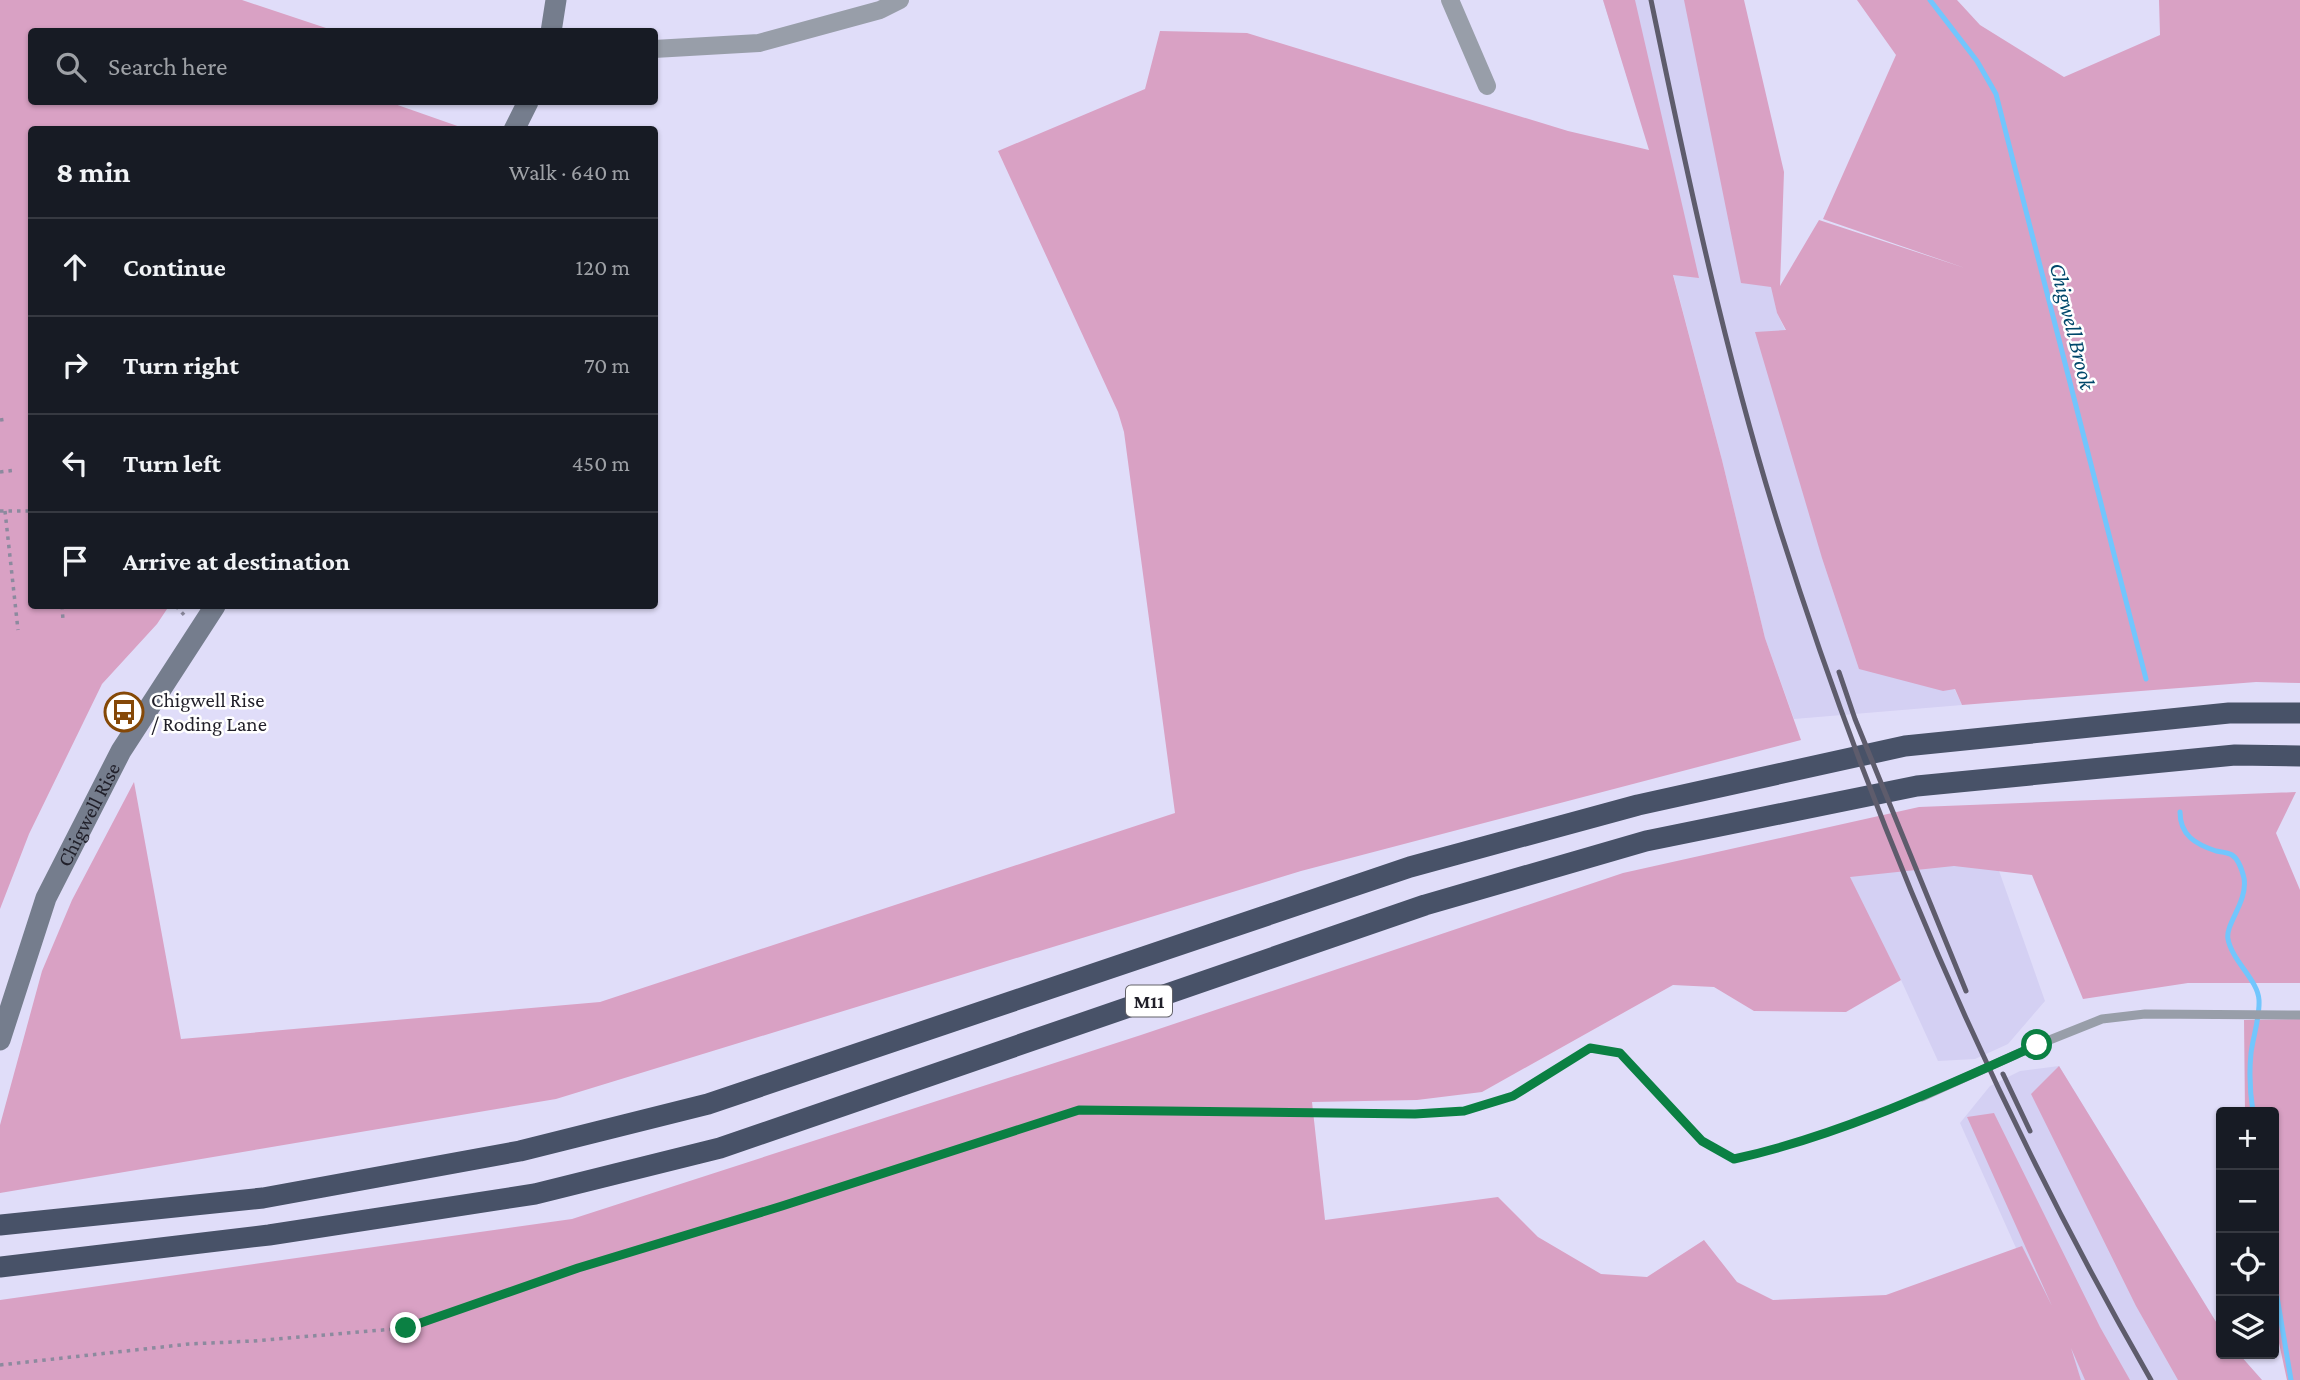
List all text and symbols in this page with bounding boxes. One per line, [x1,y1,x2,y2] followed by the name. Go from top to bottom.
[28,28,658,105] search box
[52,48,90,86] icon: search
[108,52,227,81] text: Search here
[56,155,131,188] text: 8 min
[509,159,630,185] text: Walk · 640 m
[56,248,94,286] icon: ahead
[123,253,226,282] text: Continue
[576,254,630,280] text: 120 m
[2045,260,2102,393] water label: Chigwell Brook
[56,346,94,384] icon: right
[123,351,239,380] text: Turn right
[584,352,630,378] text: 70 m
[56,444,94,482] icon: left
[123,449,221,478] text: Turn left
[572,450,630,476] text: 450 m
[56,542,94,580] icon: arrive
[123,547,350,576] text: Arrive at destination
[151,688,267,736] place label: Chigwell Rise / Roding Lane
[103,691,145,733] bus stop icon: Chigwell Rise / Roding Lane
[52,759,125,870] street label: Chigwell Rise
[1126,986,1172,1016] road number: M11
[2021,1029,2052,1060] route start
[2216,1107,2279,1359] map controls
[2216,1107,2279,1170] button: +
[2216,1170,2279,1233] button: −
[2216,1233,2279,1296] button: locate
[2216,1296,2279,1359] button: layers
[390,1312,421,1343] route end

